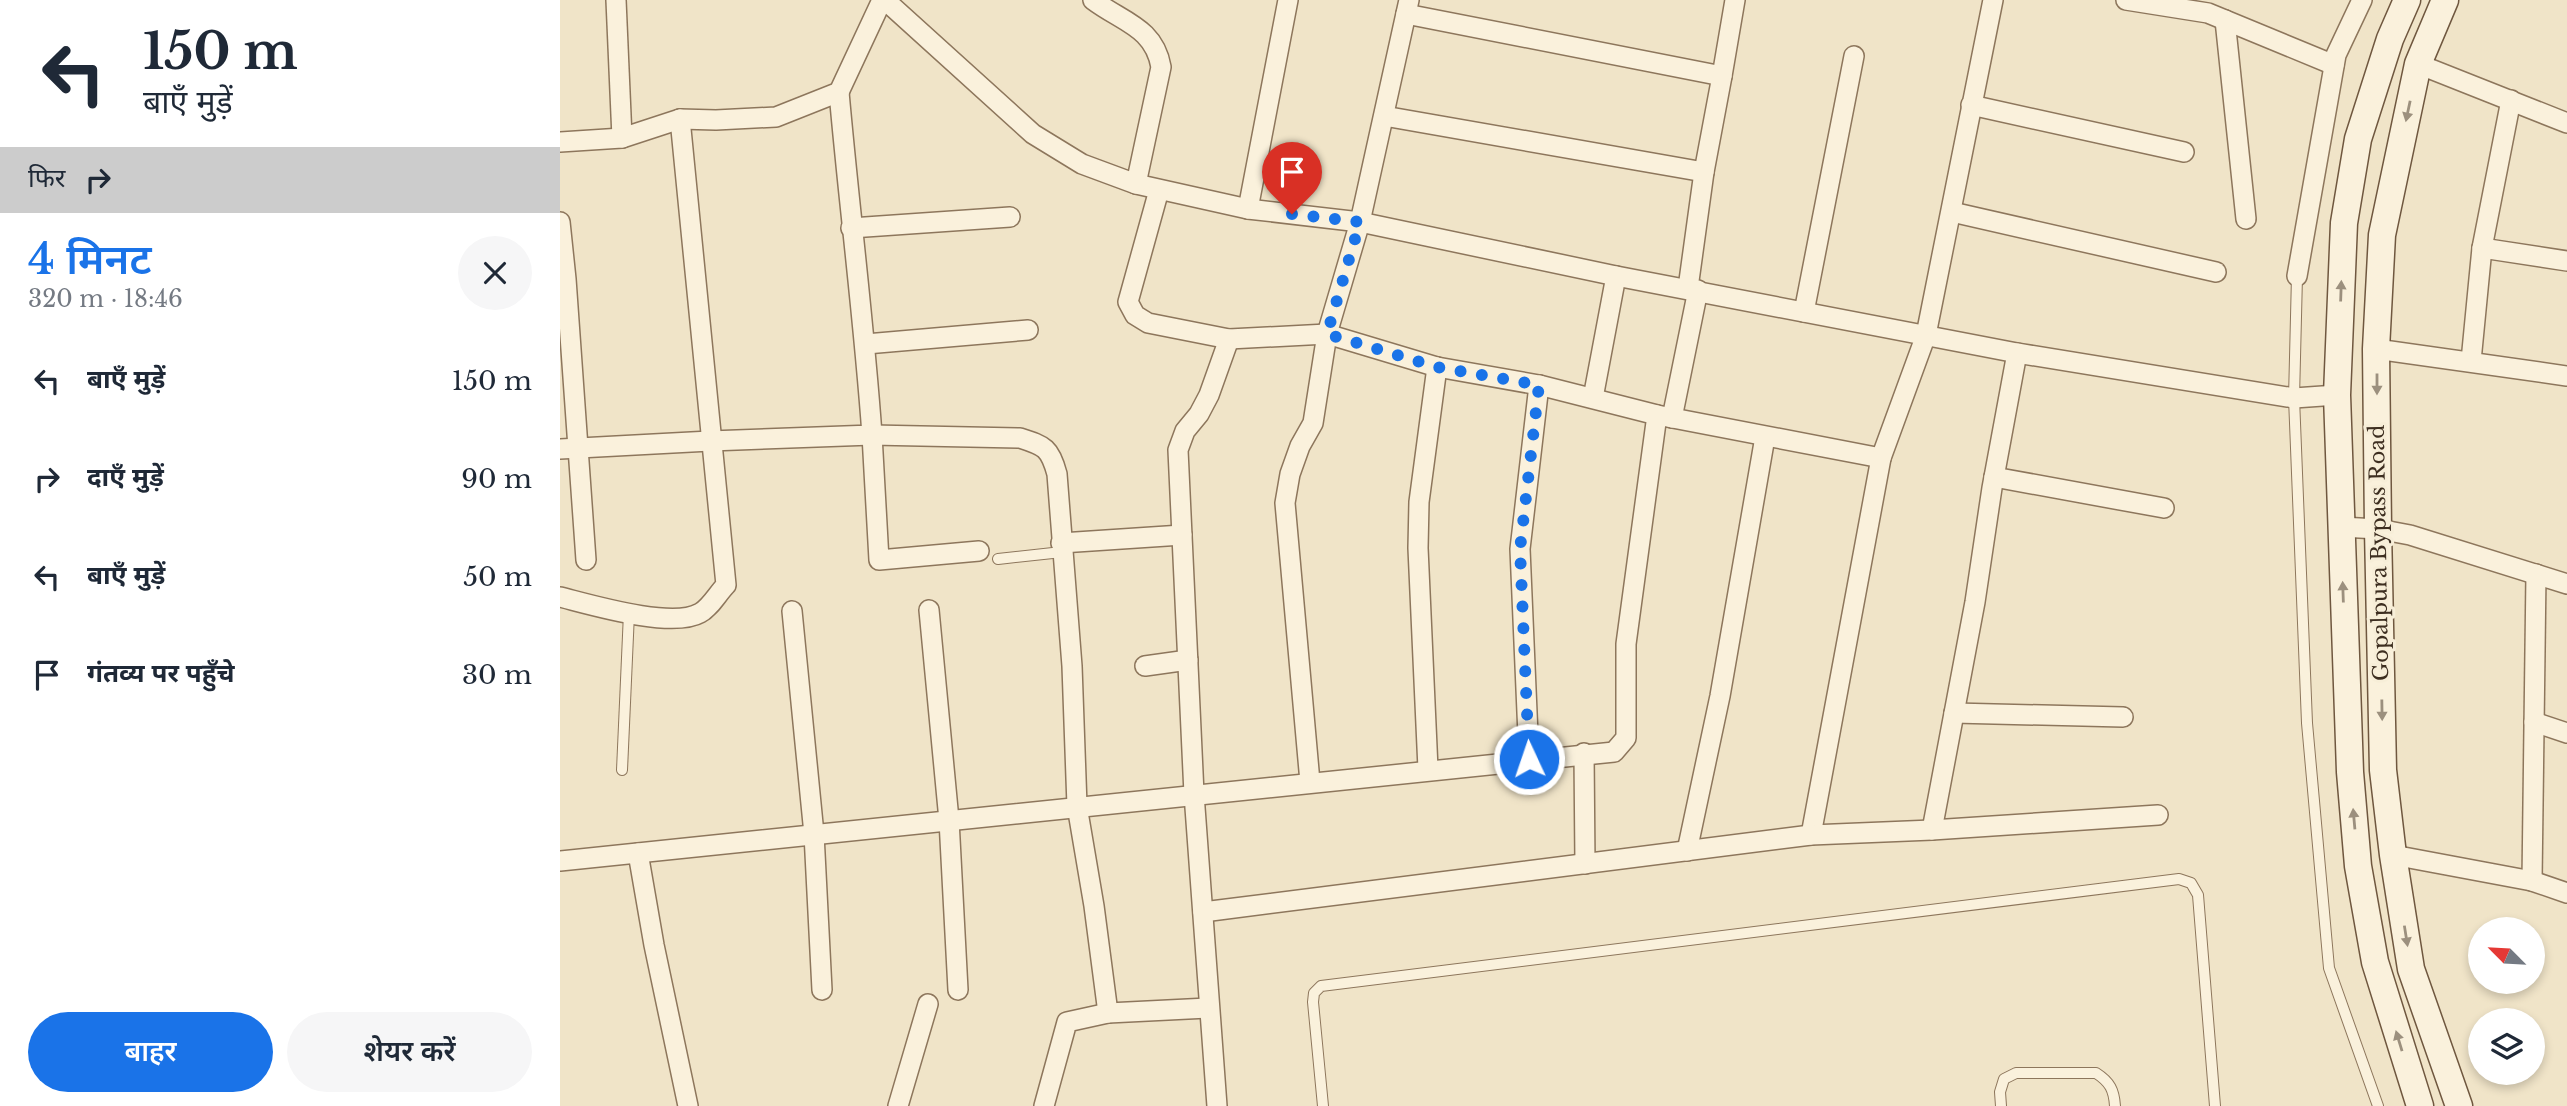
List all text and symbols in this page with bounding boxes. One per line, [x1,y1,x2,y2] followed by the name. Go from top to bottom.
[143,21,298,82] text: 150 m
[28,28,119,119] icon: left
[143,82,233,122] text: बाएँ मुड़ें
[2402,100,2413,122] one-way arrow
[1262,142,1322,214] pin
[1273,153,1311,191] icon: arrive
[79,161,117,199] icon: right
[28,162,65,194] text: फिर
[28,233,152,285] text: 4 मिनट
[458,236,532,310] button: close
[2336,280,2347,302] one-way arrow
[28,285,183,313] text: 320 m · 18:46
[28,362,66,400] icon: left
[87,363,165,395] text: बाएँ मुड़ें
[452,365,532,397] text: 150 m
[2371,374,2382,396] one-way arrow
[2364,425,2394,681] street label: Gopalpura Bypass Road
[28,460,66,498] icon: right
[87,461,164,493] text: दाएँ मुड़ें
[461,463,532,495] text: 90 m
[28,558,66,596] icon: left
[87,559,165,591] text: बाएँ मुड़ें
[463,561,532,593] text: 50 m
[2338,580,2349,602] one-way arrow
[28,656,66,694] icon: arrive
[87,657,235,689] text: गंतव्य पर पहुँचे
[462,659,532,691] text: 30 m
[2376,699,2387,721] one-way arrow
[1492,722,1566,796] position arrow
[2348,808,2359,830] one-way arrow
[2468,917,2544,994] north arrow
[2468,917,2545,1085] map controls
[2401,925,2412,947] one-way arrow
[2468,1008,2545,1085] button: layers
[28,1012,273,1092] button: बाहर
[287,1012,532,1092] button: शेयर करें
[2393,1030,2404,1051] one-way arrow

